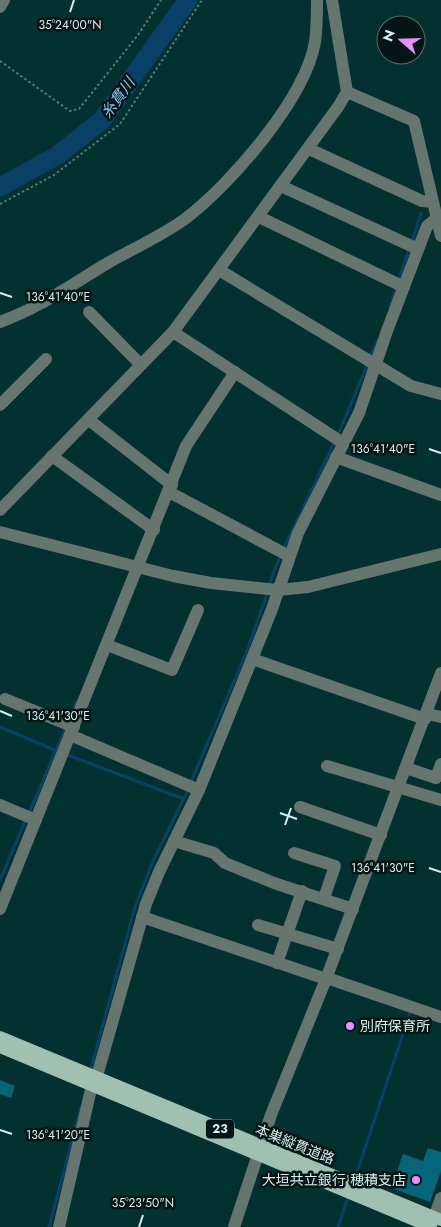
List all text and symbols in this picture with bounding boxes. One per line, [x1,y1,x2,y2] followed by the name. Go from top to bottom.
[376,15,426,65] north arrow
[38,16,102,34] text: 35°24'00"N
[377,27,400,44] text: N
[96,72,141,123] water label: 糸貫川
[26,288,90,306] text: 136°41'40"E
[351,440,415,458] text: 136°41'40"E
[26,707,90,725] text: 136°41'30"E
[351,859,415,877] text: 136°41'30"E
[360,1016,430,1036] place label: 別府保育所
[344,1020,356,1032] marker: 別府保育所
[252,1119,338,1169] street label: 本巣縦貫道路
[206,1120,234,1138] road number: 23
[26,1126,90,1144] text: 136°41'20"E
[262,1170,406,1190] place label: 大垣共立銀行 穂積支店
[410,1174,422,1186] marker: 大垣共立銀行 穂積支店
[112,1194,174,1212] text: 35°23'50"N

